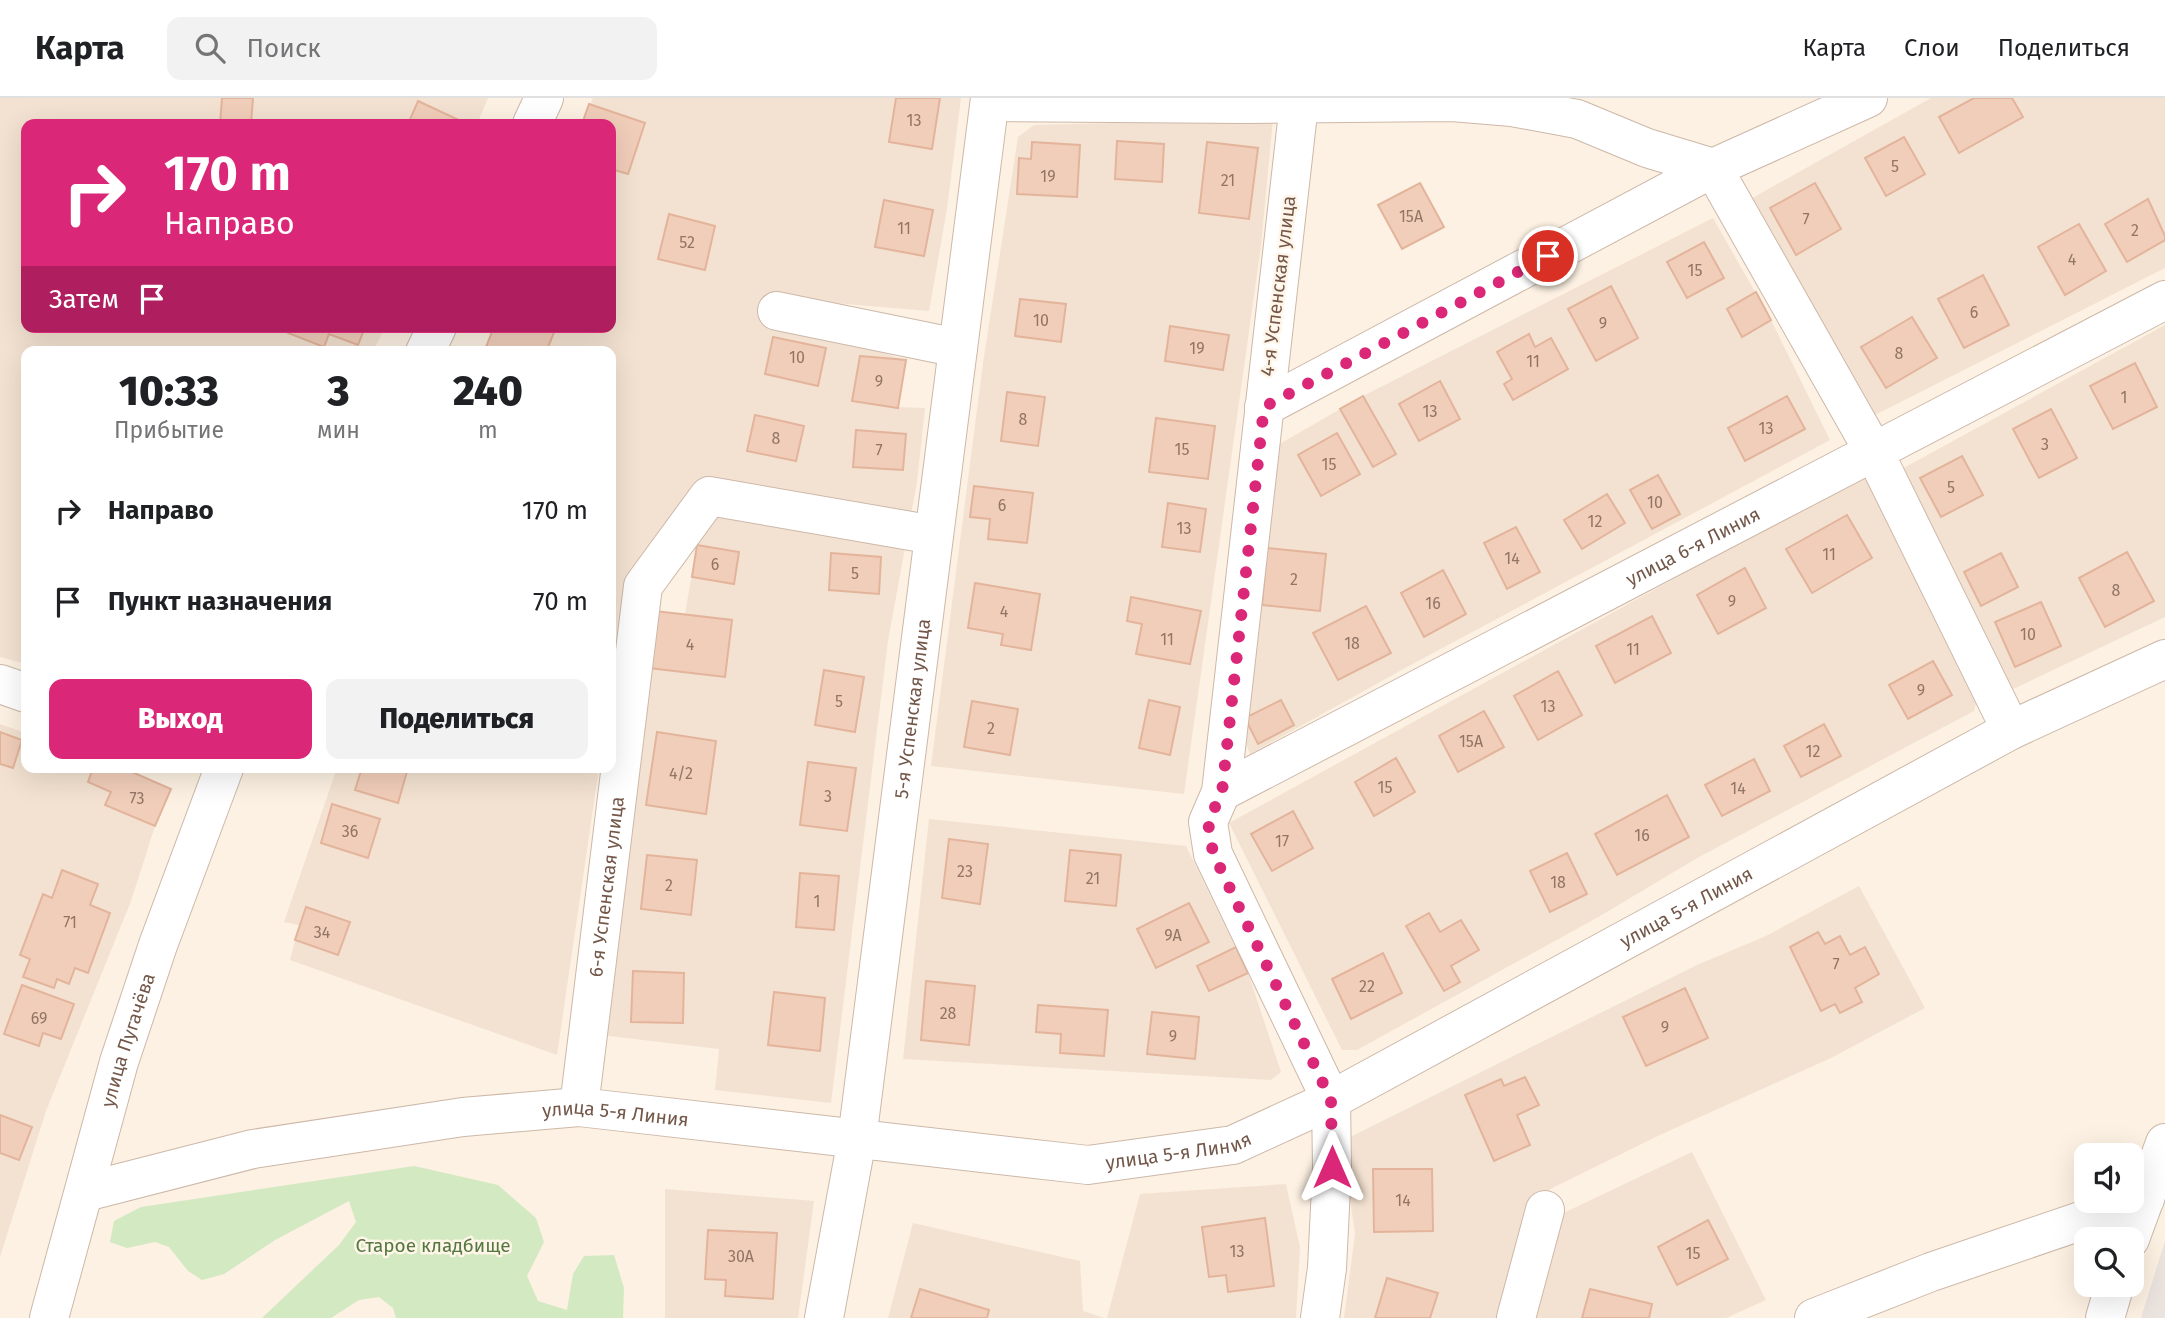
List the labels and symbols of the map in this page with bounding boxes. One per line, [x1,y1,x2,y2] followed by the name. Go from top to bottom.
[907,111,921,130] house number: 13
[1891,157,1899,176] house number: 5
[1040,167,1056,186] house number: 19
[1221,171,1235,190] house number: 21
[1256,194,1300,378] street label: 4-я Успенская улица
[1399,207,1424,226] house number: 15А
[1802,210,1810,229] house number: 7
[897,219,911,238] house number: 11
[2131,221,2139,240] house number: 2
[1518,226,1578,286] pin
[679,233,695,252] house number: 52
[2068,250,2077,269] house number: 4
[1688,261,1702,280] house number: 15
[1970,303,1978,322] house number: 6
[1033,311,1049,330] house number: 10
[1599,314,1607,333] house number: 9
[1189,339,1205,358] house number: 19
[1895,344,1904,363] house number: 8
[789,348,805,367] house number: 10
[1526,352,1540,371] house number: 11
[875,372,883,391] house number: 9
[2121,388,2127,407] house number: 1
[1423,402,1437,421] house number: 13
[1019,410,1028,429] house number: 8
[1759,419,1773,438] house number: 13
[772,429,781,448] house number: 8
[2041,435,2049,454] house number: 3
[1175,440,1189,459] house number: 15
[875,441,883,460] house number: 7
[1322,455,1336,474] house number: 15
[1947,478,1955,497] house number: 5
[1647,493,1663,512] house number: 10
[998,496,1006,515] house number: 6
[1622,502,1764,591] street label: улица 6-я Линия
[1588,512,1602,531] house number: 12
[1177,519,1191,538] house number: 13
[1822,545,1836,564] house number: 11
[1504,549,1520,568] house number: 14
[711,555,719,574] house number: 6
[851,564,859,583] house number: 5
[1290,570,1298,589] house number: 2
[2112,581,2121,600] house number: 8
[1728,592,1736,611] house number: 9
[1425,594,1441,613] house number: 16
[1000,602,1009,621] house number: 4
[889,617,935,800] street label: 5-я Успенская улица
[2020,625,2036,644] house number: 10
[1160,630,1174,649] house number: 11
[1344,634,1360,653] house number: 18
[686,635,695,654] house number: 4
[1626,640,1640,659] house number: 11
[1917,681,1925,700] house number: 9
[835,692,843,711] house number: 5
[1541,697,1555,716] house number: 13
[987,719,995,738] house number: 2
[1459,732,1484,751] house number: 15А
[1806,742,1820,761] house number: 12
[669,764,693,783] house number: 4/2
[1378,778,1392,797] house number: 15
[1730,779,1746,798] house number: 14
[824,787,832,806] house number: 3
[130,789,144,808] house number: 73
[584,795,629,978] street label: 6-я Успенская улица
[342,822,358,841] house number: 36
[1634,826,1650,845] house number: 16
[1275,832,1289,851] house number: 17
[1616,861,1756,952] street label: улица 5-я Линия
[957,862,973,881] house number: 23
[1086,869,1100,888] house number: 21
[1550,873,1566,892] house number: 18
[665,876,673,895] house number: 2
[814,892,820,911] house number: 1
[63,913,77,932] house number: 71
[314,923,331,942] house number: 34
[1164,926,1183,945] house number: 9А
[1832,955,1840,974] house number: 7
[96,970,159,1110] street label: улица Пугачёва
[1359,977,1375,996] house number: 22
[940,1004,957,1023] house number: 28
[31,1009,47,1028] house number: 69
[1661,1018,1669,1037] house number: 9
[1169,1027,1177,1046] house number: 9
[541,1095,690,1131] street label: улица 5-я Линия
[1104,1127,1255,1174] street label: улица 5-я Линия
[1295,1130,1369,1204] position arrow
[1395,1191,1411,1210] house number: 14
[355,1234,511,1257] park label: Старое кладбище
[1230,1242,1244,1261] house number: 13
[1686,1244,1700,1263] house number: 15
[728,1247,755,1266] house number: 30А

